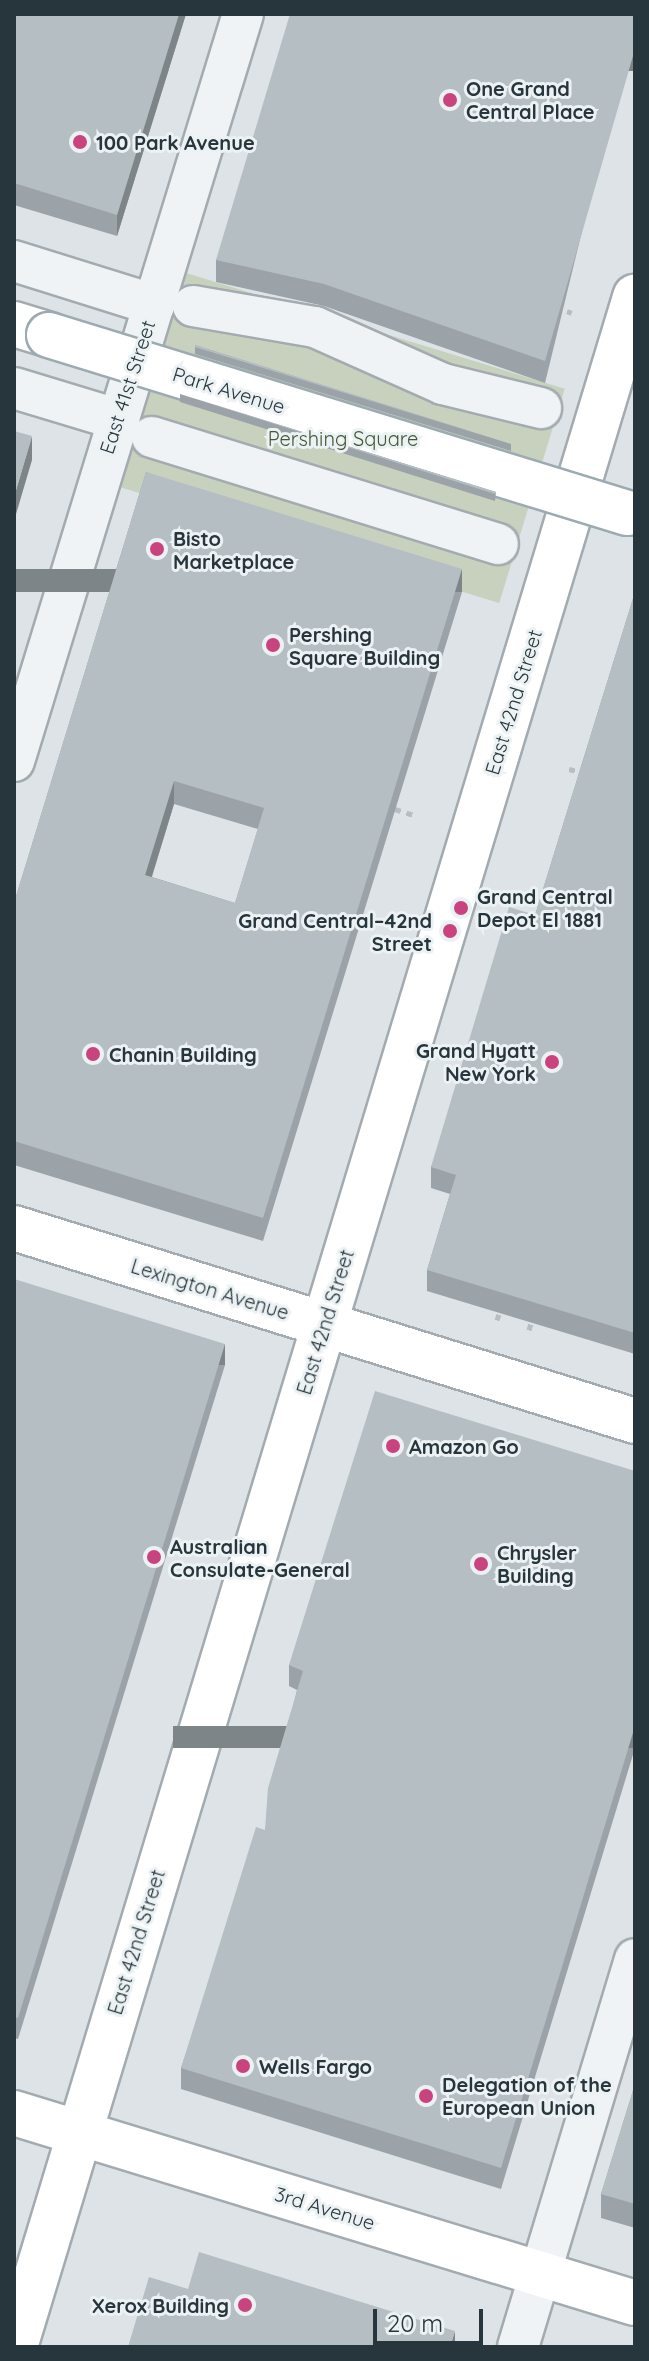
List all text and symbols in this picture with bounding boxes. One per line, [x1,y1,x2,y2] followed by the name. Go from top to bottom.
[466,76,595,123] place label: One Grand Central Place
[441,91,459,109] marker: One Grand Central Place
[96,130,255,154] place label: 100 Park Avenue
[71,133,89,151] marker: 100 Park Avenue
[94,317,160,457] street label: East 41st Street
[170,362,288,418] street label: Park Avenue
[268,426,418,450] park label: Pershing Square
[173,526,294,573] place label: Bisto Marketplace
[148,540,166,558] marker: Bisto Marketplace
[289,622,440,669] place label: Pershing Square Building
[480,627,546,777] street label: East 42nd Street
[264,636,282,654] marker: Pershing Square Building
[477,884,613,931] place label: Grand Central Depot El 1881
[452,899,470,917] marker: Grand Central Depot El 1881
[238,908,432,955] place label: Grand Central–42nd Street
[439,920,461,942] marker: Grand Central–42nd Street
[416,1038,536,1085] place label: Grand Hyatt New York
[109,1042,257,1066] place label: Chanin Building
[84,1045,102,1063] marker: Chanin Building
[543,1053,561,1071] marker: Grand Hyatt New York
[292,1247,358,1397] street label: East 42nd Street
[128,1254,292,1324] street label: Lexington Avenue
[409,1434,519,1458] place label: Amazon Go
[384,1437,402,1455] marker: Amazon Go
[170,1534,350,1581] place label: Australian Consulate-General
[497,1540,577,1587] place label: Chrysler Building
[145,1548,163,1566] marker: Australian Consulate-General
[472,1555,490,1573] marker: Chrysler Building
[103,1867,169,2017] street label: East 42nd Street
[259,2054,372,2078] place label: Wells Fargo
[234,2057,252,2075] marker: Wells Fargo
[442,2072,612,2119] place label: Delegation of the European Union
[417,2087,435,2105] marker: Delegation of the European Union
[272,2181,378,2235] street label: 3rd Avenue
[92,2293,229,2317] place label: Xerox Building
[377,2293,487,2343] scale bar
[236,2296,254,2314] marker: Xerox Building
[387,2308,443,2338] text: 20 m

